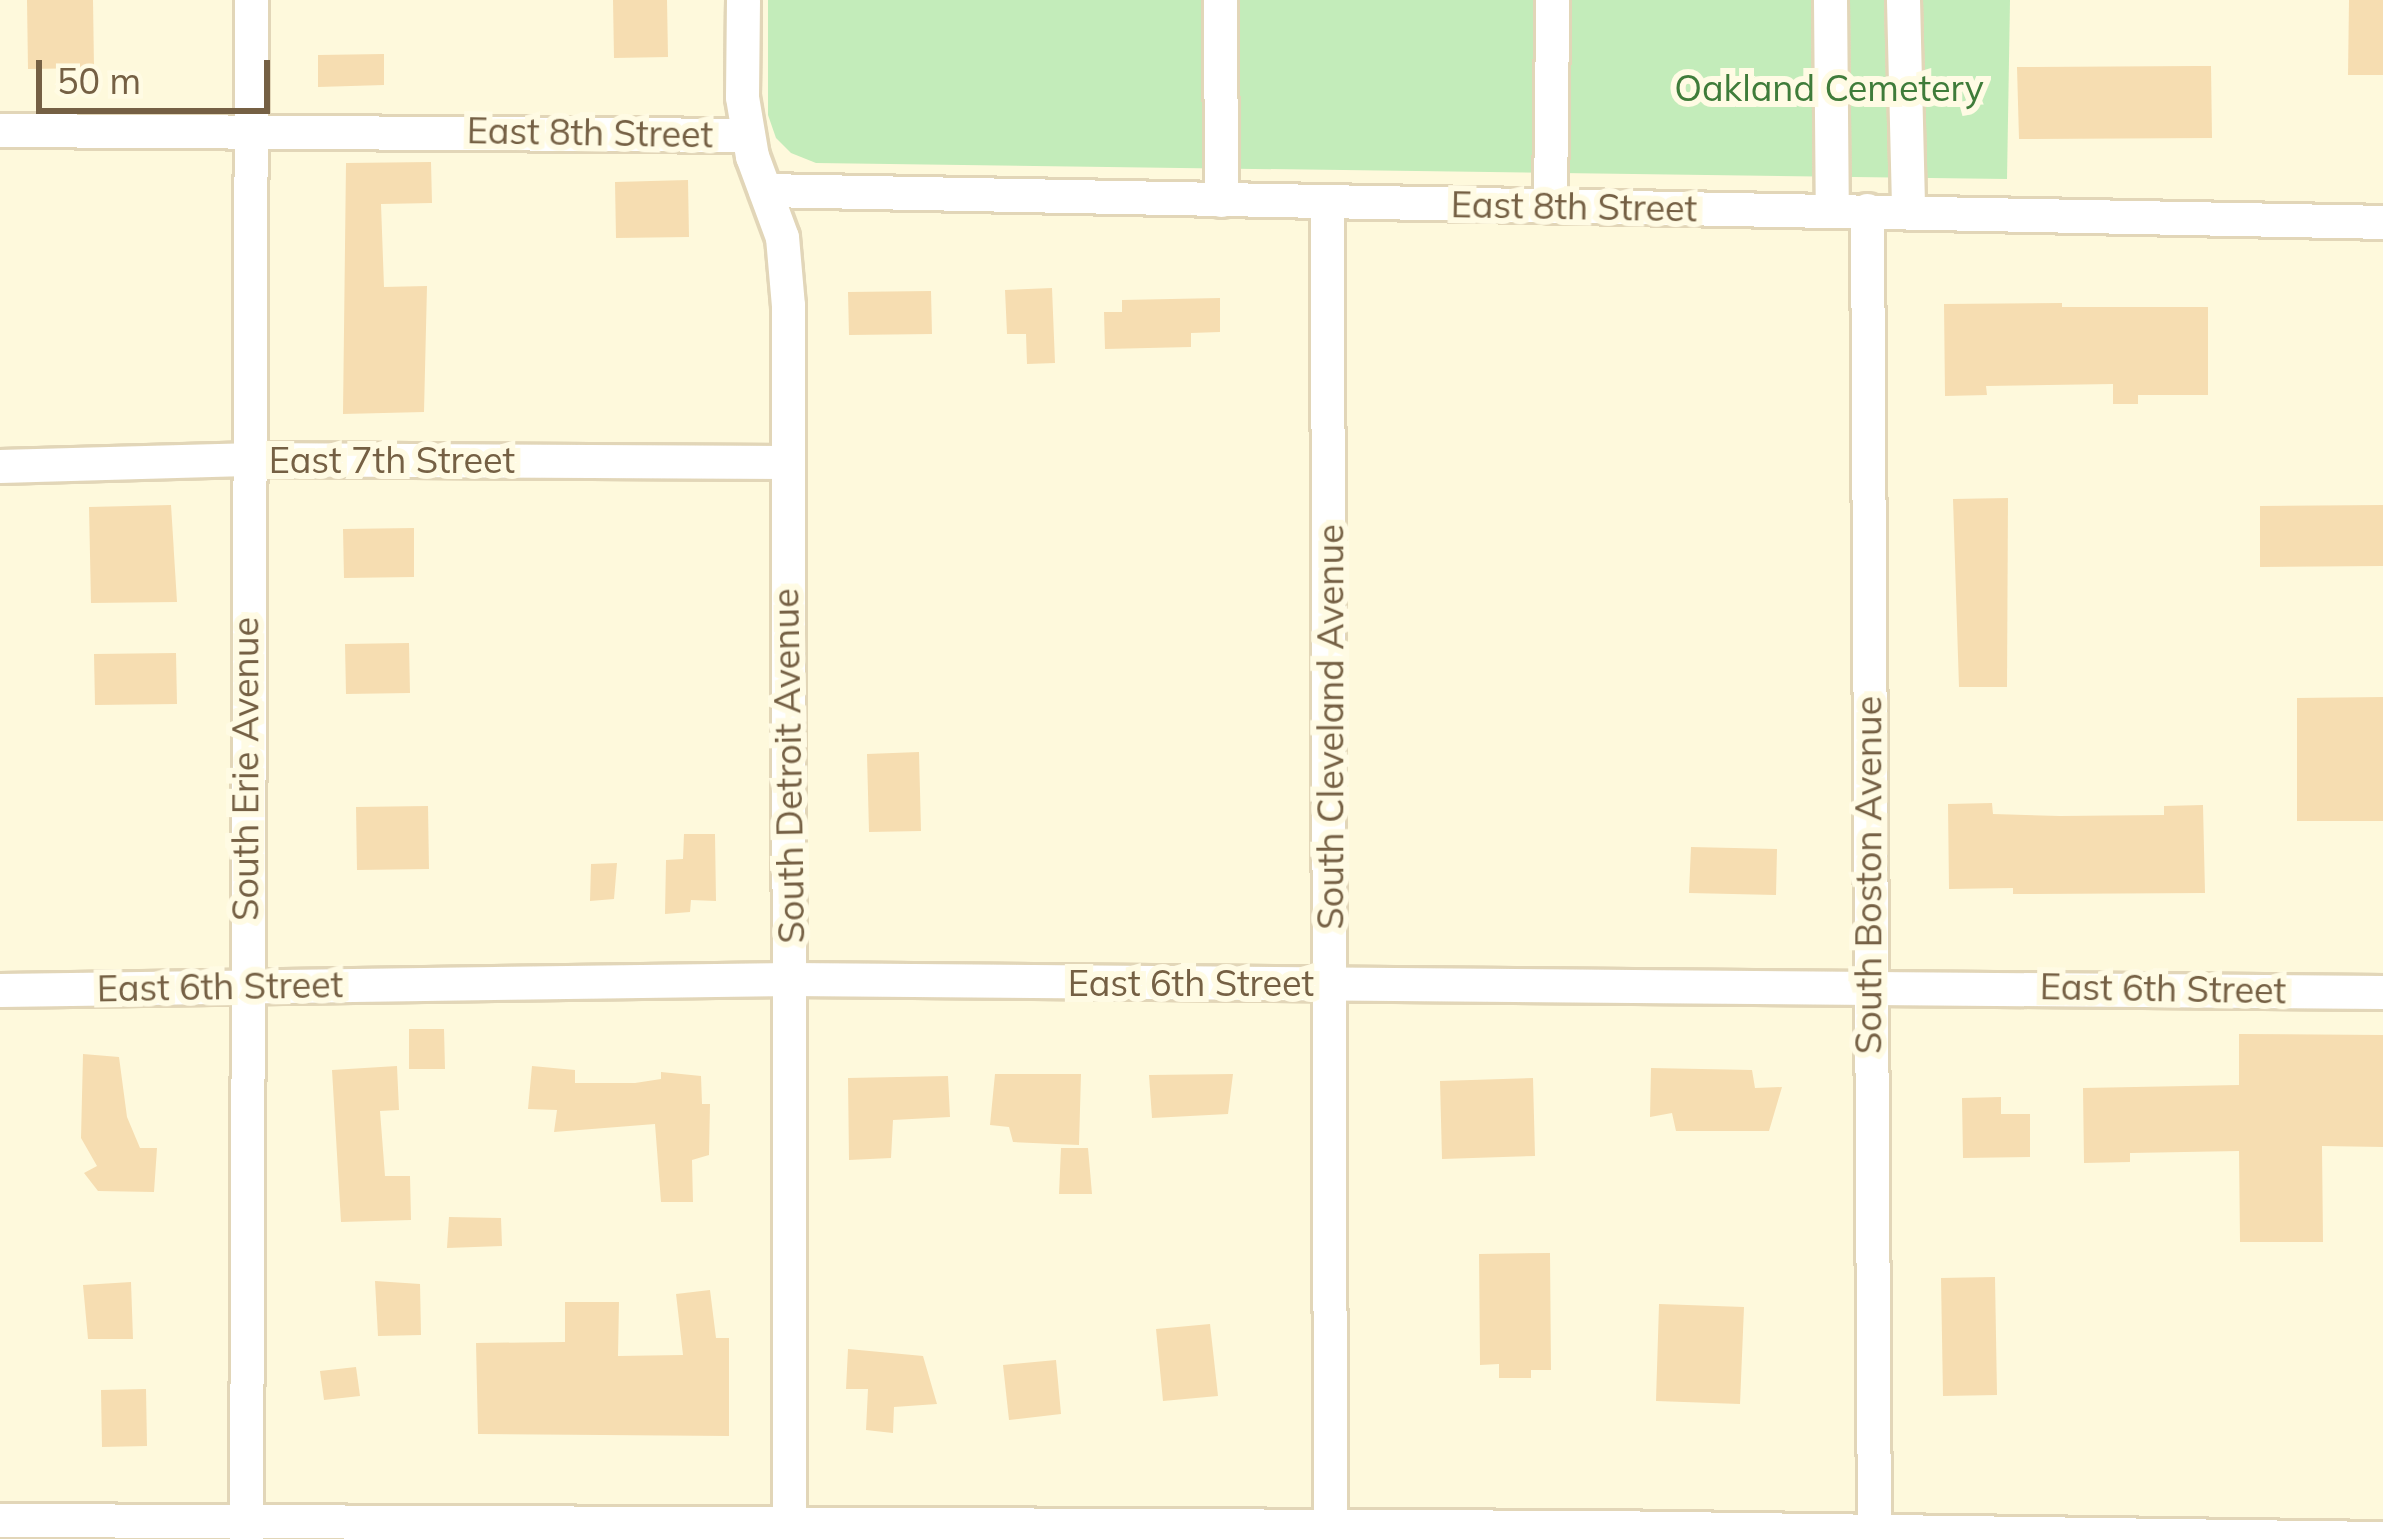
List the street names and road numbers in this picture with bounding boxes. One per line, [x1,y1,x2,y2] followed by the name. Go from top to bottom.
[466,108,714,156] street label: East 8th Street
[1450,182,1698,230] street label: East 8th Street
[269,438,515,482] street label: East 7th Street
[1308,524,1352,930] street label: South Cleveland Avenue
[763,588,813,944] street label: South Detroit Avenue
[223,617,267,921] street label: South Erie Avenue
[1846,696,1890,1054] street label: South Boston Avenue
[1068,961,1314,1005] street label: East 6th Street
[96,962,344,1010] street label: East 6th Street
[2039,964,2287,1012] street label: East 6th Street

